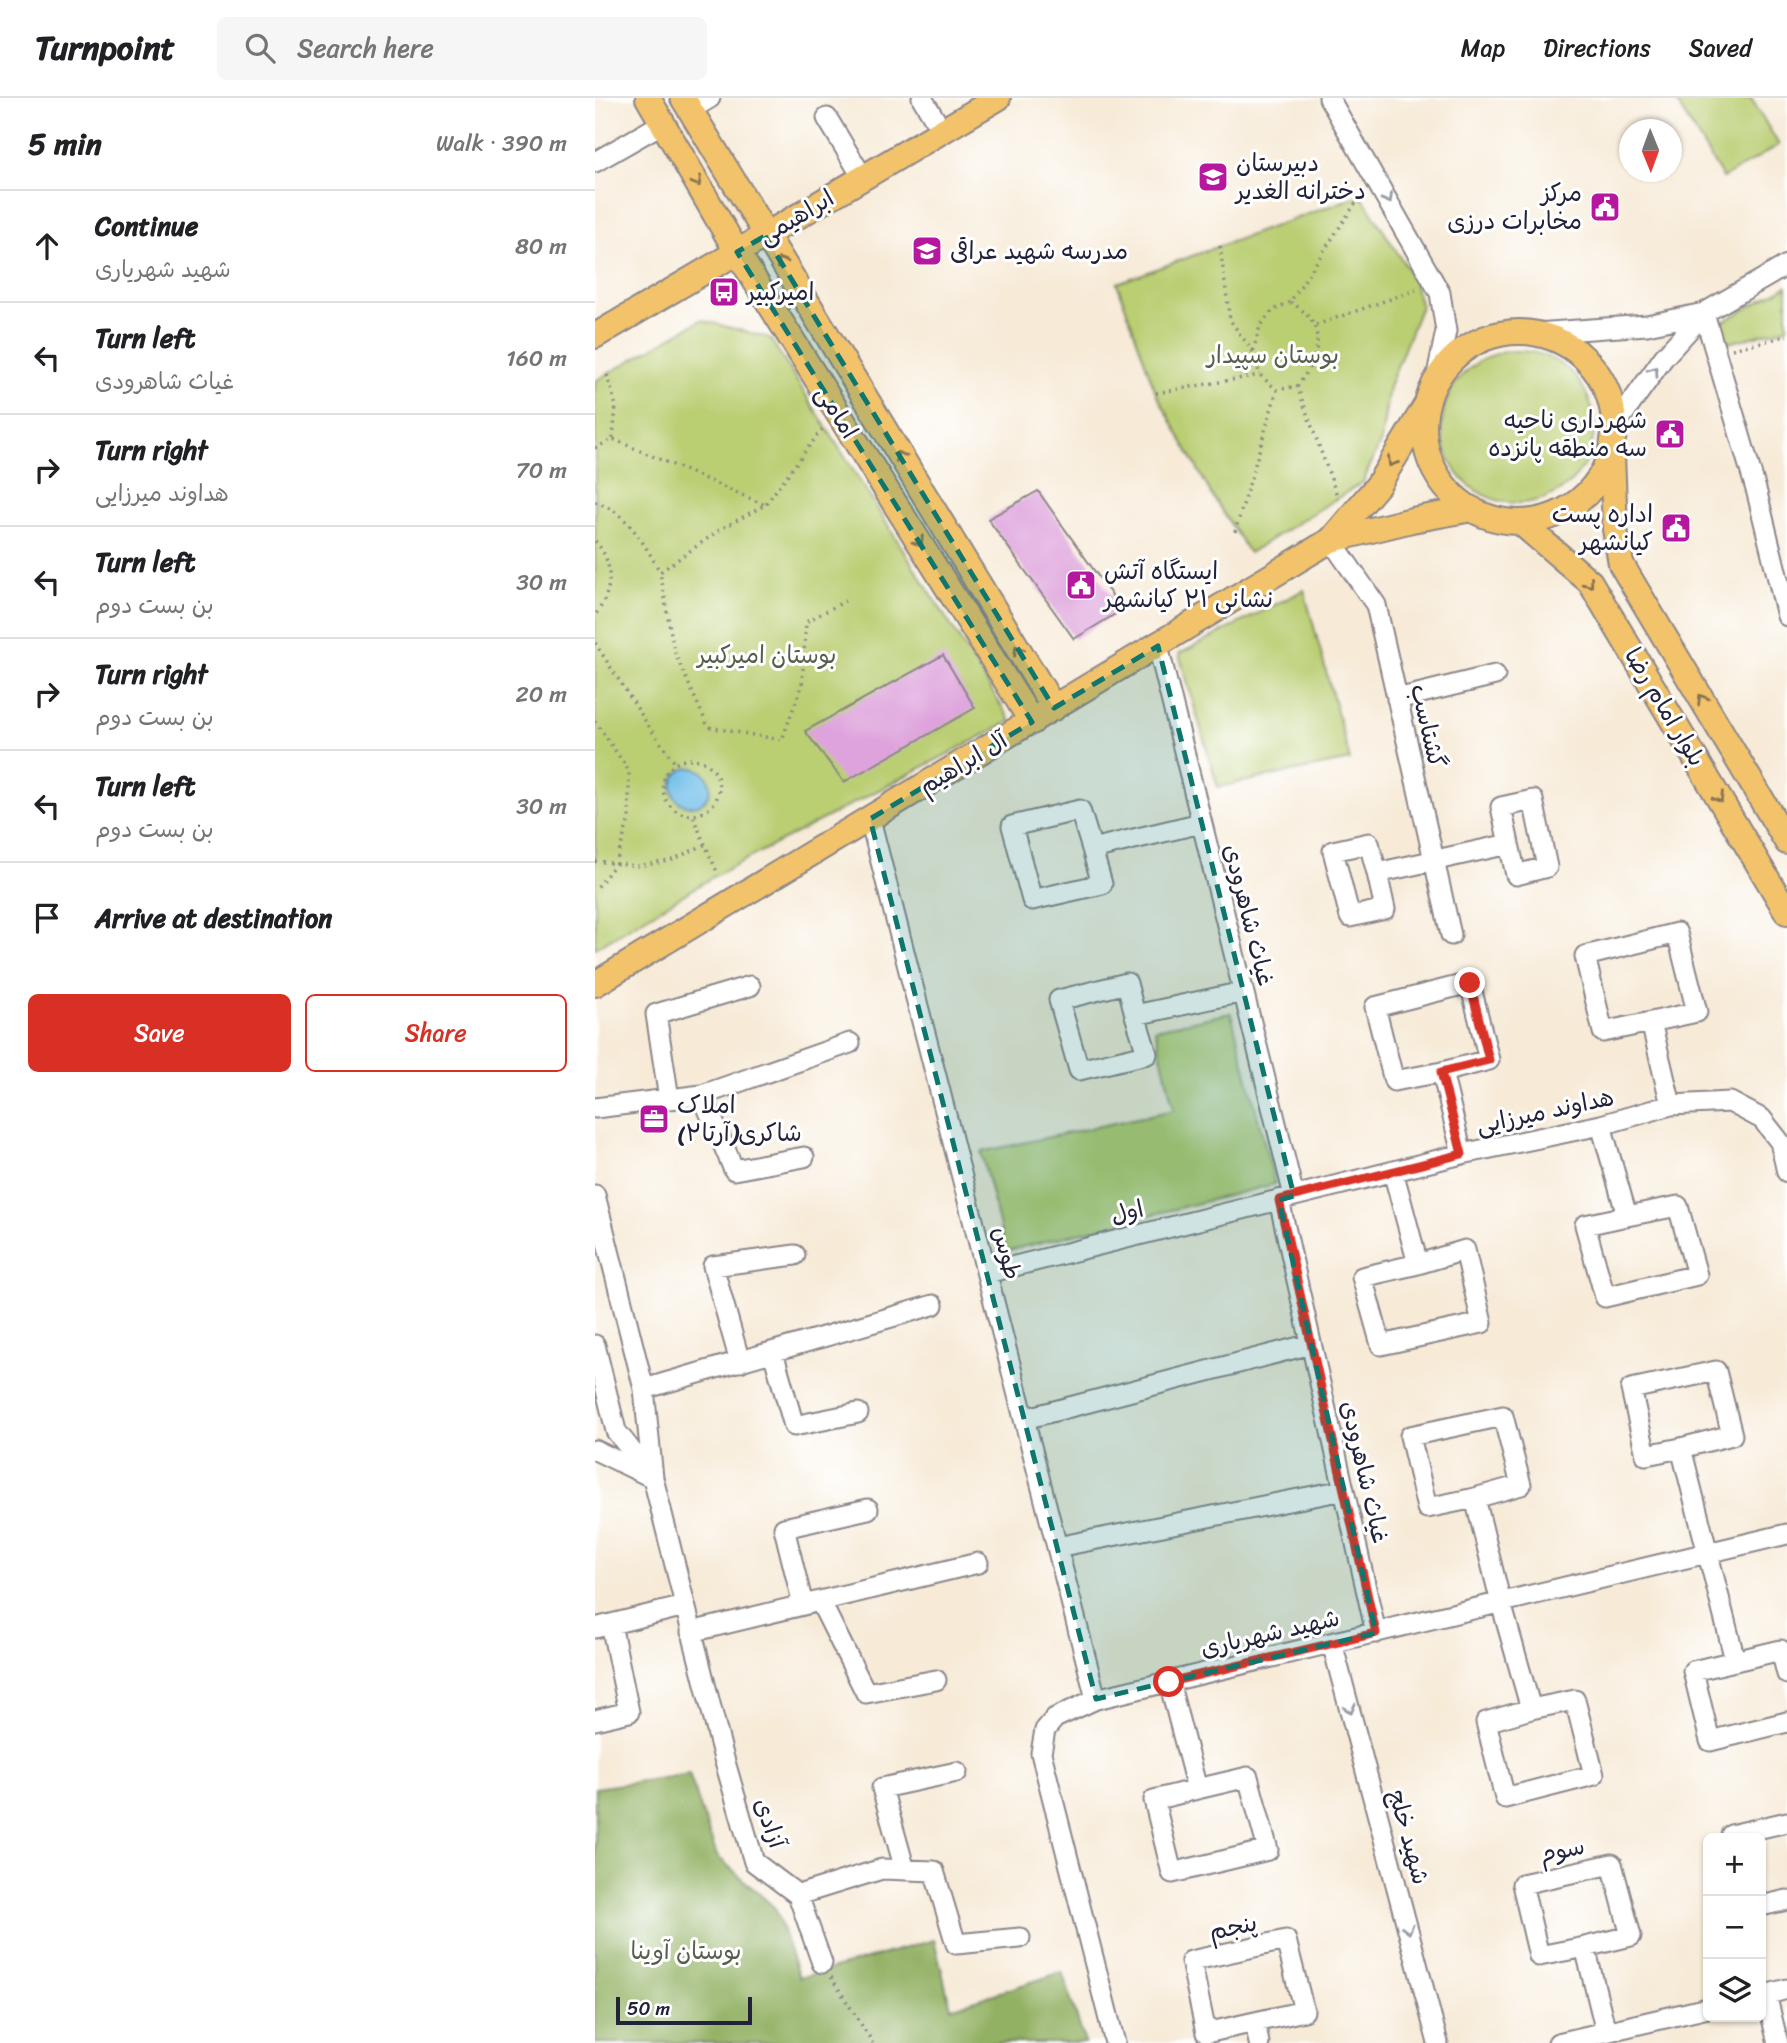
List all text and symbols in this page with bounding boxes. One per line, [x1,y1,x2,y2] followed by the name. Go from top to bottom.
[217,17,707,80] search box
[35,19,175,77] text: Turnpoint
[297,25,434,71] text: Search here
[1461,27,1505,69] text: Map
[1543,27,1651,69] text: Directions
[1689,27,1752,69] text: Saved
[241,29,279,67] icon: search
[28,117,102,171] text: 5 min
[1619,119,1682,182] north arrow
[436,123,567,164] text: Walk · 390 m
[1234,142,1366,212] place label: دبیرستان دخترانه الغدیر
[1196,160,1230,194] school or university icon: دبیرستان دخترانه الغدیر
[1447,172,1582,242] place label: مرکز مخابرات درزی
[689,175,702,187] one-way arrow
[750,178,842,256] street label: ابراهیمی
[1588,190,1622,224] public building icon: مرکز مخابرات درزی
[1380,192,1393,204] one-way arrow
[95,203,198,249] text: Continue
[515,226,567,267] text: 80 m
[28,227,66,265] icon: ahead
[950,230,1128,272] place label: مدرسه شهید عراقی
[910,234,944,268] school or university icon: مدرسه شهید عراقی
[95,249,231,290] text: شهید شهریاری
[776,256,789,269] one-way arrow
[745,271,814,313] place label: امیرکبیر
[707,275,741,309] bus stop icon: امیرکبیر
[95,315,195,361] text: Turn left
[1205,334,1339,376] park label: بوستان سپیدار
[506,338,567,379] text: 160 m
[28,339,66,377] icon: left
[95,361,234,402] text: غیاث شاهرودی
[1646,366,1659,379] one-way arrow
[804,377,870,447] street label: امامی
[1488,399,1647,469] place label: شهرداری ناحیه سه منطقه پانزده
[1653,417,1687,451] public building icon: شهرداری ناحیه سه منطقه پانزده
[95,427,208,473] text: Turn right
[516,450,567,491] text: 70 m
[28,451,66,489] icon: right
[895,451,908,464] one-way arrow
[1387,455,1400,468] one-way arrow
[95,473,229,514] text: هداوند میرزایی
[1552,493,1653,563] place label: اداره پست کیانشهر
[1659,511,1693,545] public building icon: اداره پست کیانشهر
[911,535,924,548] one-way arrow
[95,539,195,585] text: Turn left
[1102,550,1273,620] place label: ایستگاه آتش نشانی ۲۱ کیانشهر
[516,562,567,603] text: 30 m
[28,563,66,601] icon: left
[1064,568,1098,602] public building icon: ایستگاه آتش نشانی ۲۱ کیانشهر
[1580,575,1593,587] one-way arrow
[95,585,214,626] text: بن بست دوم
[695,634,837,676] park label: بوستان امیرکبیر
[1613,639,1717,775] street label: بلوار امام رضا
[1014,645,1027,658] one-way arrow
[95,651,208,697] text: Turn right
[516,674,567,715] text: 20 m
[28,675,66,713] icon: right
[1398,680,1458,772] street label: گشتاسب
[1697,694,1710,707] one-way arrow
[95,697,214,738] text: بن بست دوم
[910,719,1017,806] street label: آل ابراهیم
[95,763,195,809] text: Turn left
[516,786,567,827] text: 30 m
[28,787,66,825] icon: left
[1711,791,1724,804] one-way arrow
[95,809,214,850] text: بن بست دوم
[1211,840,1287,990] street label: غیاث شاهرودی
[95,895,332,941] text: Arrive at destination
[28,899,66,937] icon: arrive
[1454,967,1485,998] route end
[28,994,291,1072] button: Save
[305,994,567,1072] button: Share
[1472,1076,1618,1146] street label: هداوند میرزایی
[677,1084,802,1154] place label: املاک شاکری(آرتا۲)
[637,1102,671,1136] office icon: املاک شاکری(آرتا۲)
[1106,1188,1148,1236] street label: اول
[980,1222,1034,1284] street label: طوس
[1328,1397,1402,1547] street label: غیاث شاهرودی
[1196,1597,1344,1669] street label: شهید شهریاری
[1153,1666,1184,1697] route start
[1342,1703,1356,1715] one-way arrow
[1376,1785,1442,1889] street label: شهید خلج
[742,1792,798,1855] street label: آزادی
[1535,1825,1589,1875] street label: سوم
[1703,1833,1766,2022] map controls
[1703,1833,1766,1896] button: +
[1703,1896,1766,1959] button: −
[1205,1901,1261,1953] street label: پنجم
[1400,1923,1414,1935] one-way arrow
[631,1930,742,1972] park label: بوستان آوینا
[1703,1959,1766,2022] button: layers
[627,1992,670,2025] text: 50 m
[616,1994,753,2026] scale bar

